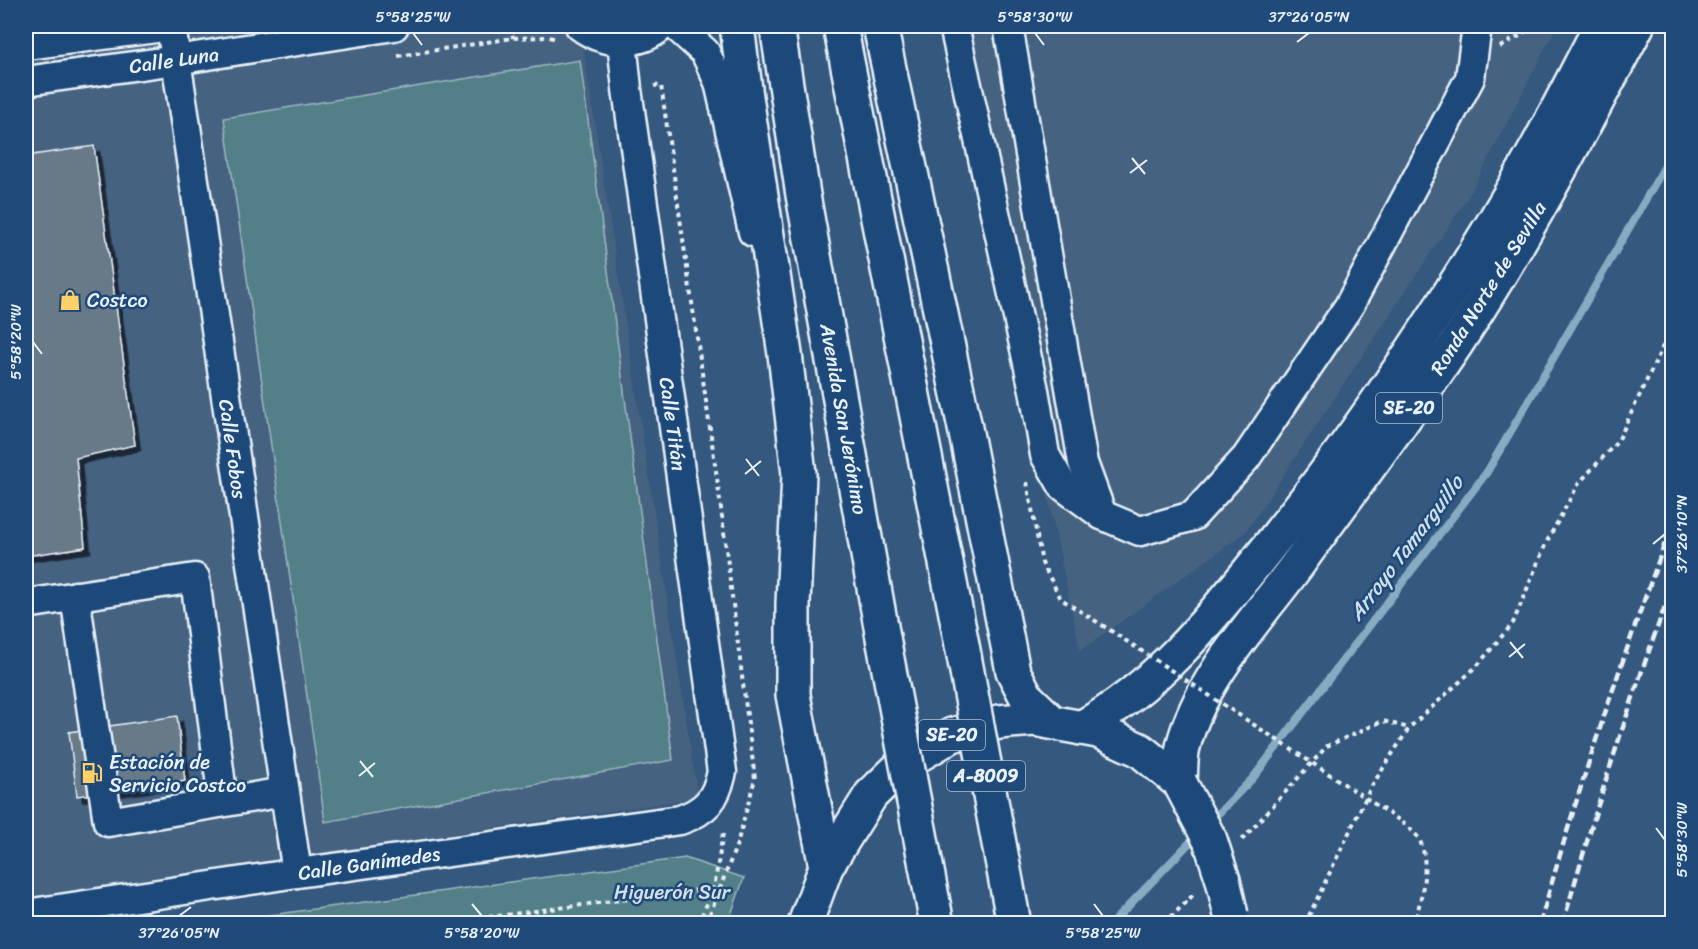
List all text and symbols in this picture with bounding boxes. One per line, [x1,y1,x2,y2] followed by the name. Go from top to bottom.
[376,4,451,30] text: 5°58'25"W
[998,4,1073,30] text: 5°58'30"W
[1268,4,1350,30] text: 37°26'05"N
[127,37,221,84] street label: Calle Luna
[1421,193,1557,382] street label: Ronda Norte de Sevilla
[87,283,148,318] place label: Costco
[58,288,82,312] shop icon: Costco
[3,304,29,380] text: 5°58'20"W
[809,320,878,517] street label: Avenida San Jerónimo
[649,375,696,473] street label: Calle Titán
[1376,393,1442,423] road number: SE-20
[208,397,257,502] street label: Calle Fobos
[1338,465,1475,630] water label: Arroyo Tamarguillo
[1669,494,1695,573] text: 37°26'10"N
[919,720,985,750] road number: SE-20
[109,745,246,803] place label: Estación de Servicio Costco
[80,761,104,785] fuel station icon: Estación de Servicio Costco
[947,761,1025,791] road number: A-8009
[1669,802,1695,877] text: 5°58'30"W
[296,836,443,891] street label: Calle Ganímedes
[614,875,732,910] park label: Higuerón Sur
[138,920,220,946] text: 37°26'05"N
[444,920,520,946] text: 5°58'20"W
[1066,920,1141,946] text: 5°58'25"W

